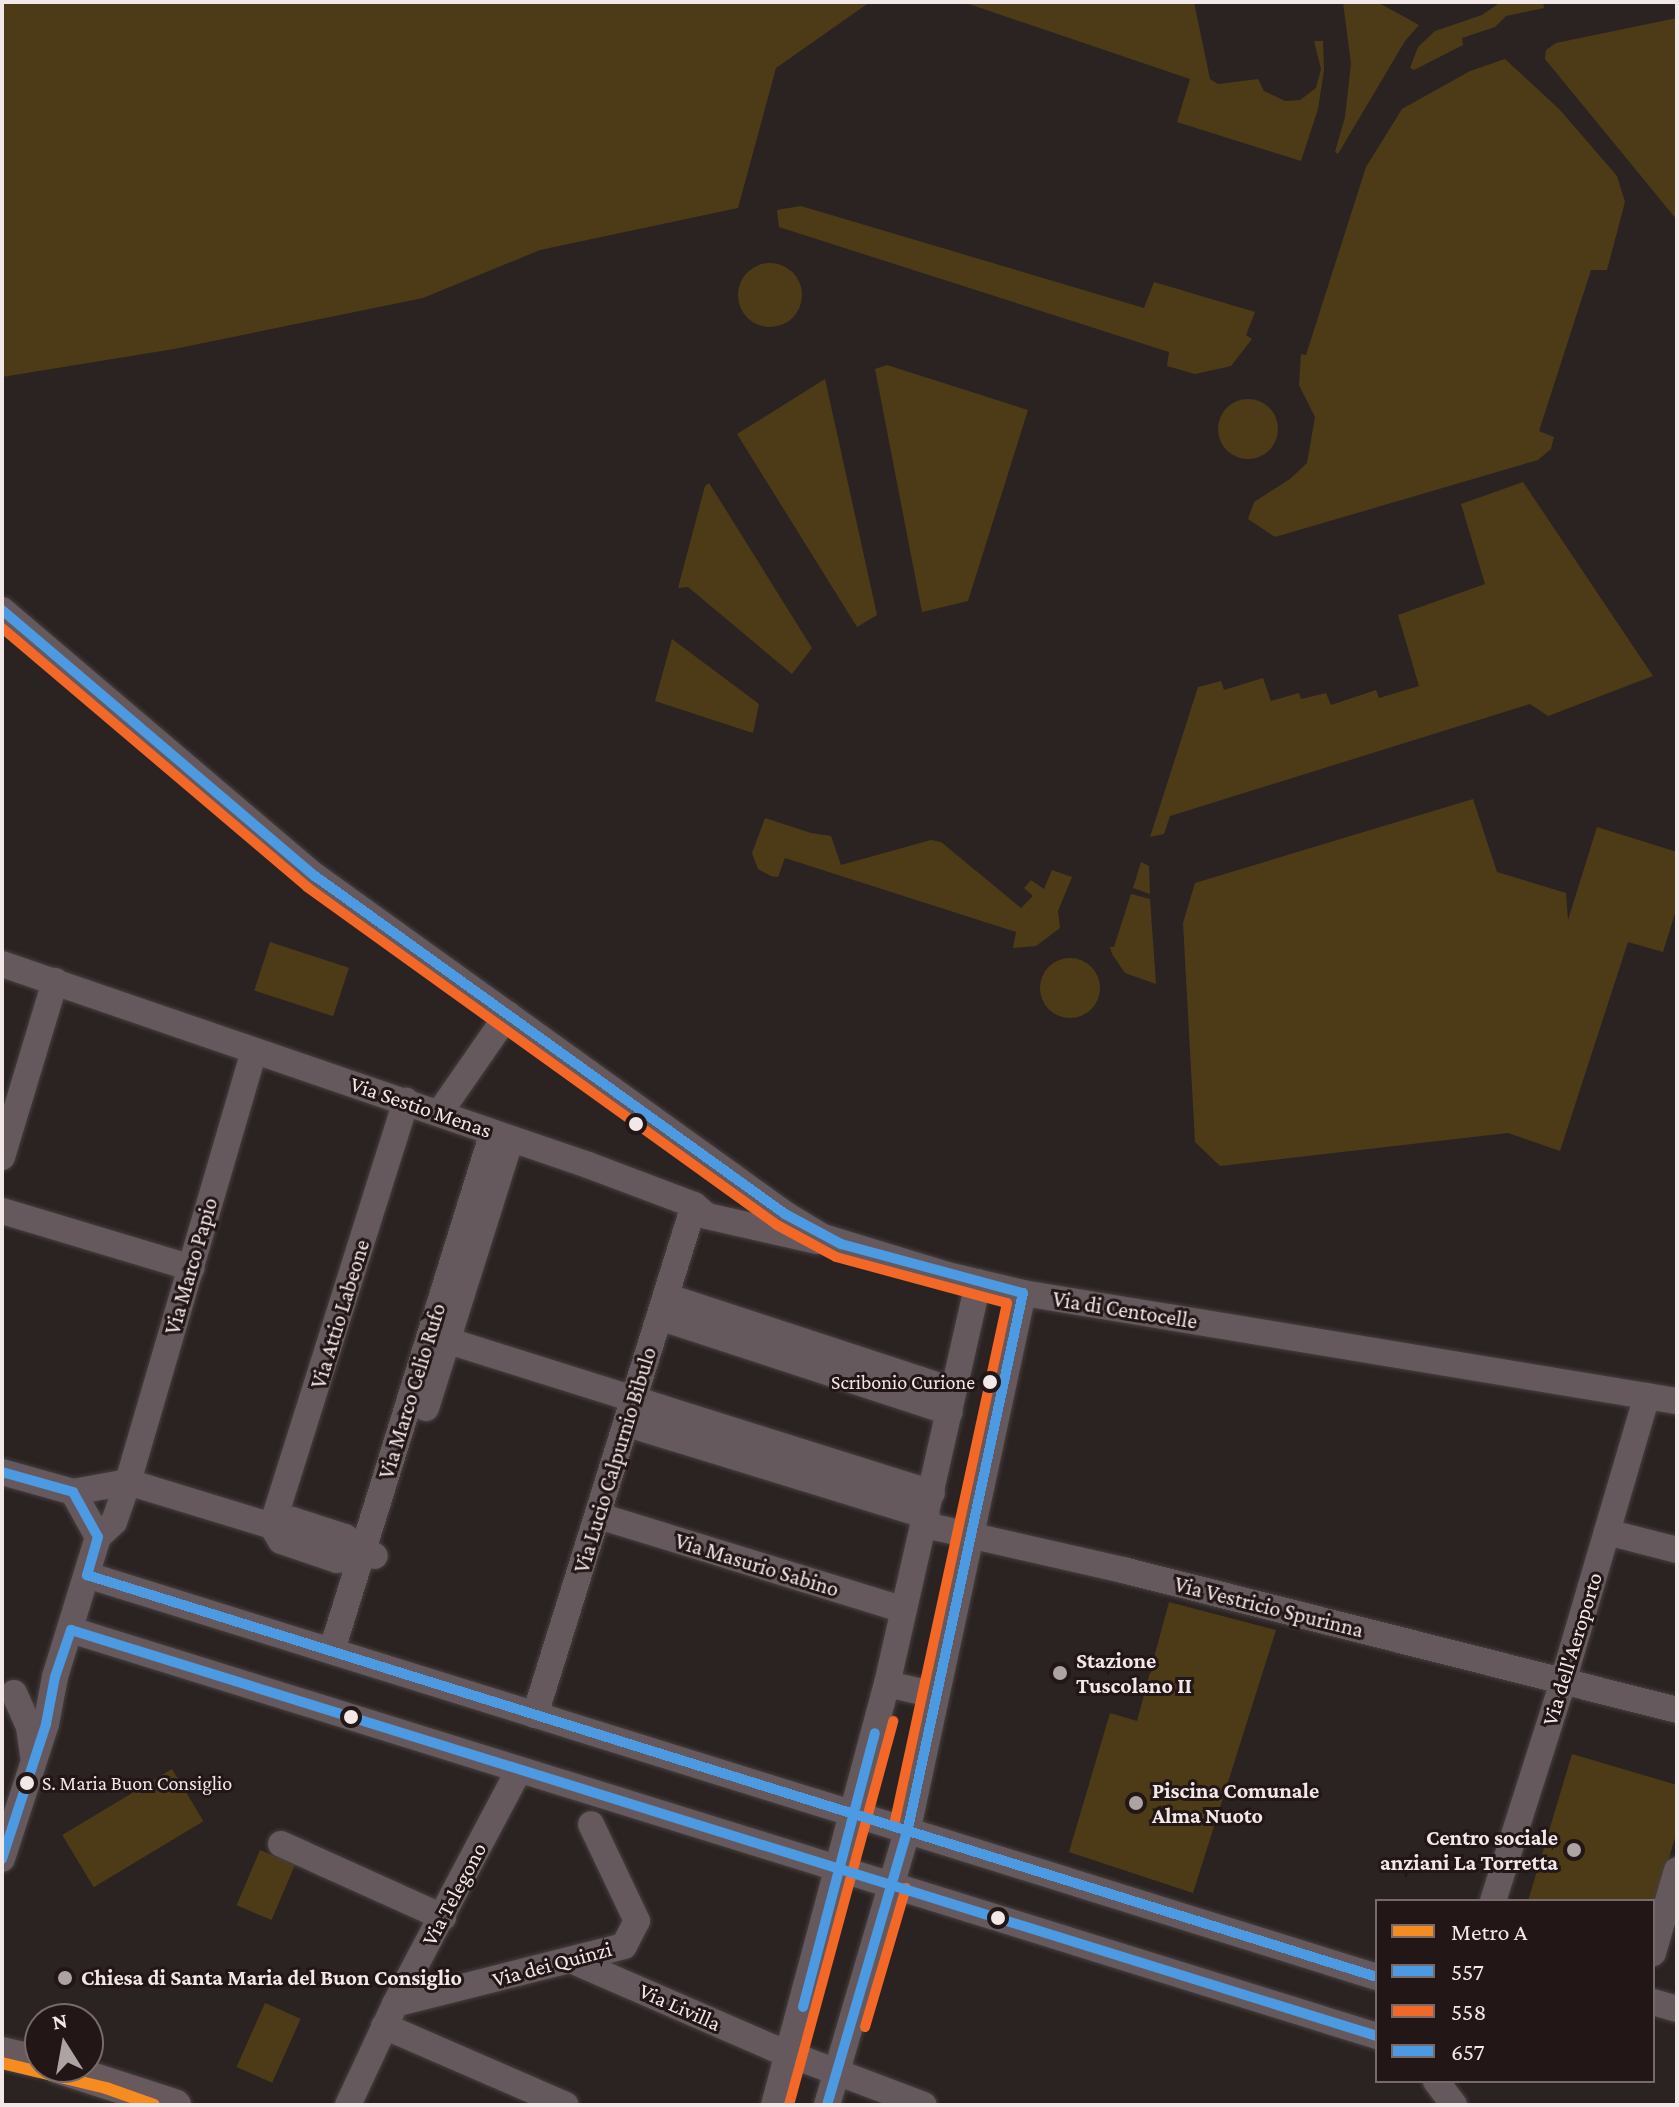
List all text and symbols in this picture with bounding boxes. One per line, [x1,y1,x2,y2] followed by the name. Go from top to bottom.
[347,1071,495,1143] street label: Via Sestio Menas
[628,1116,644,1132] unlabelled marker
[159,1194,223,1338] street label: Via Marco Papio
[305,1236,375,1392] street label: Via Attio Labeone
[1051,1286,1199,1334] street label: Via di Centocelle
[373,1300,451,1482] street label: Via Marco Celio Rufo
[568,1344,662,1576] street label: Via Lucio Calpurnio Bibulo
[831,1370,975,1394] place label: Scribonio Curione
[982,1374,998,1390] marker: Scribonio Curione
[672,1528,842,1602] street label: Via Masurio Sabino
[1536,1569,1608,1729] street label: Via dell'Aeroporto
[1172,1571,1366,1643] street label: Via Vestricio Spurinna
[1076,1647,1192,1698] place label: Stazione Tuscolano II
[1051,1664,1069,1682] marker: Stazione Tuscolano II
[343,1709,359,1725] unlabelled marker
[42,1771,232,1795] place label: S. Maria Buon Consiglio
[19,1775,35,1791] marker: S. Maria Buon Consiglio
[1152,1777,1319,1828] place label: Piscina Comunale Alma Nuoto
[1127,1794,1145,1812] marker: Piscina Comunale Alma Nuoto
[1380,1824,1558,1876] place label: Centro sociale anziani La Torretta
[416,1838,492,1950] street label: Via Telegono
[1565,1841,1583,1859] marker: Centro sociale anziani La Torretta
[1375,1899,1655,2083] legend
[990,1910,1006,1926] unlabelled marker
[1451,1918,1527,1945] text: Metro A
[489,1935,615,1993] street label: Via dei Quinzi
[1451,1958,1484,1985] text: 557
[81,1965,462,1991] place label: Chiesa di Santa Maria del Buon Consiglio
[56,1969,74,1987] marker: Chiesa di Santa Maria del Buon Consiglio
[635,1977,725,2037] street label: Via Livilla
[1451,1998,1486,2025] text: 558
[24,2003,104,2083] north arrow
[50,2007,69,2035] text: N
[1451,2038,1485,2065] text: 657

